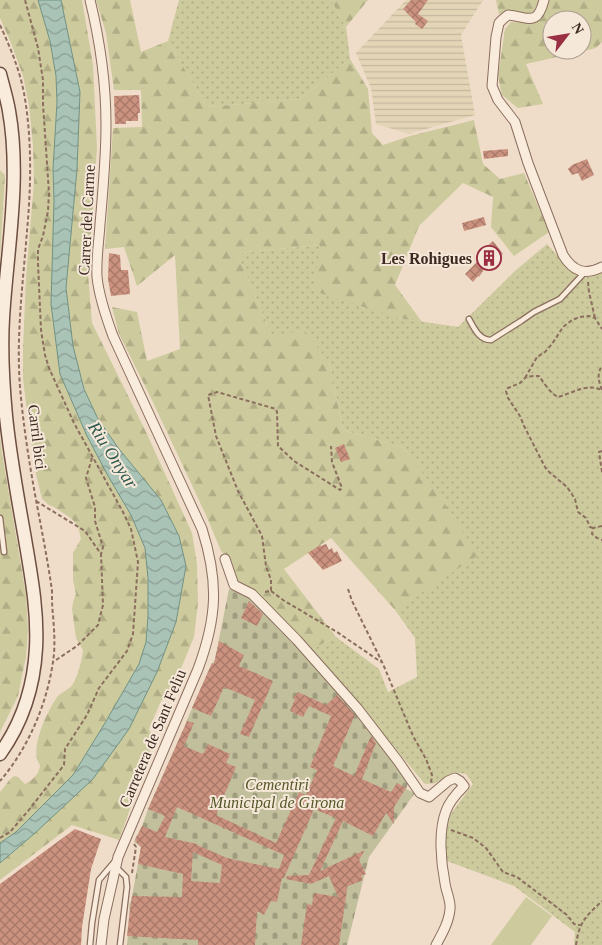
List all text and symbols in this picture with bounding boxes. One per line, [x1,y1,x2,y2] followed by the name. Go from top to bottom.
[542,10,592,60] north arrow
[569,20,587,37] text: N
[75,164,98,276] street label: Carrer del Carme
[476,245,502,271] building icon: Les Rohigues
[381,250,472,268] place label: Les Rohigues
[25,404,50,471] street label: Carril bici
[84,417,142,493] water label: Riu Onyar
[116,667,189,810] street label: Carretera de Sant Feliu
[209,776,344,812] park label: Cementiri Municipal de Girona

